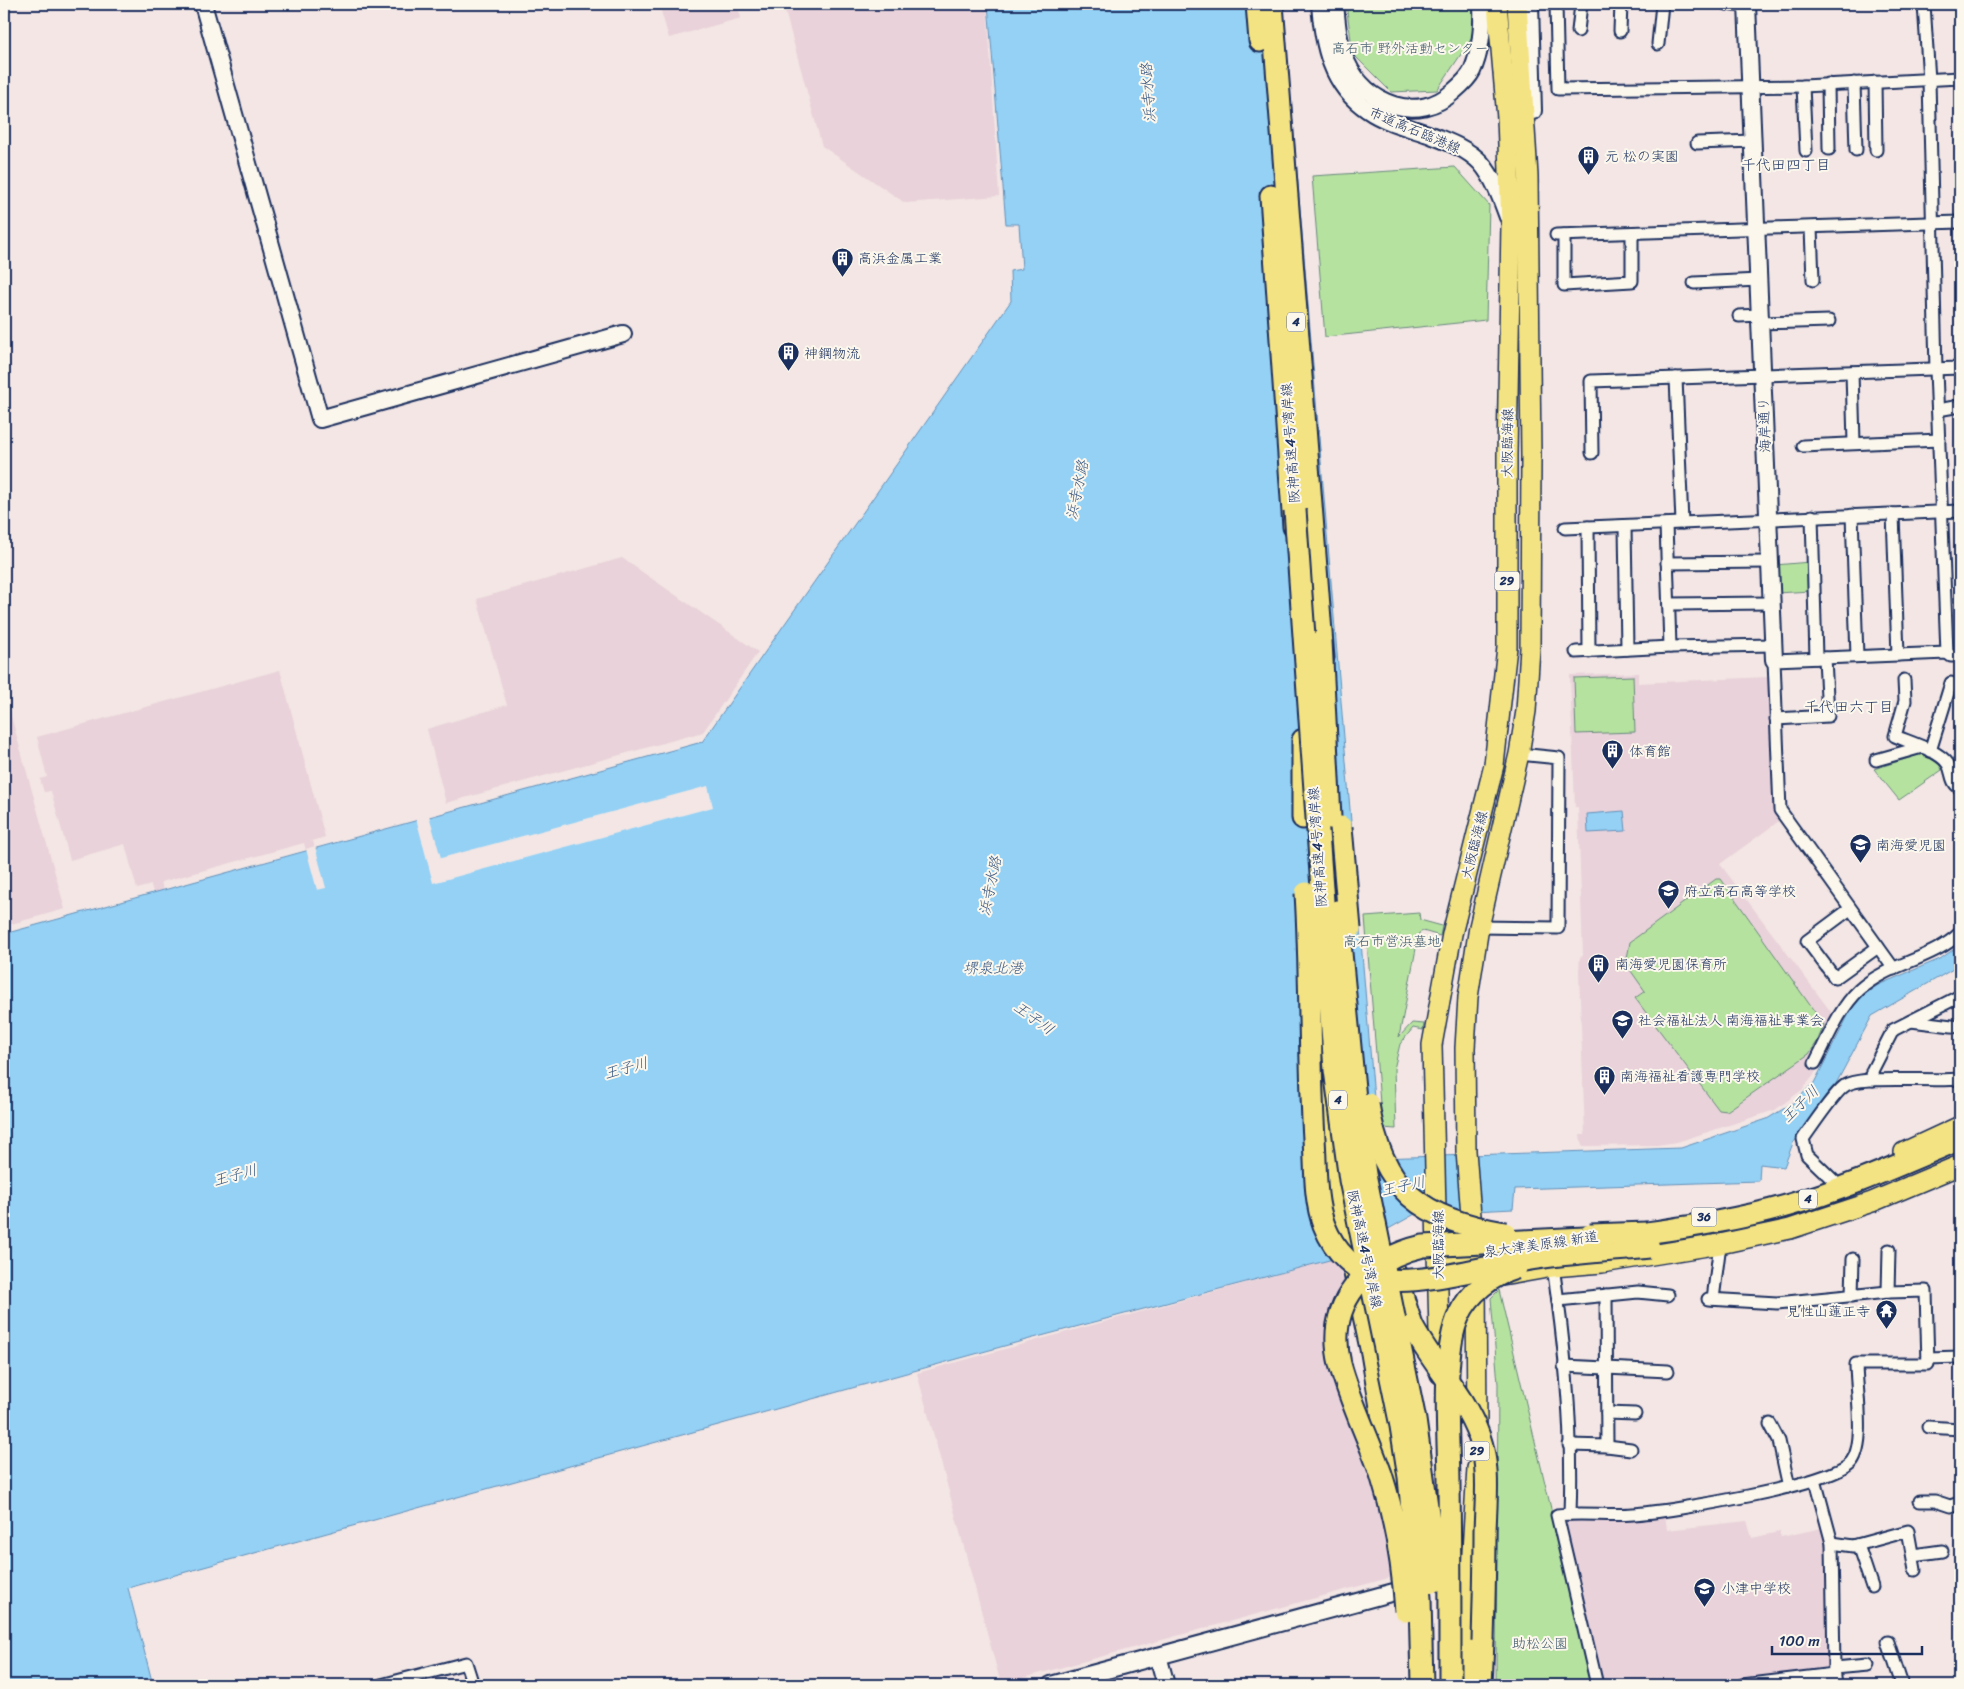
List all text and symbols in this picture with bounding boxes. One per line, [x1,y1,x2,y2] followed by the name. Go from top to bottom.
[1331,36,1489,61] park label: 高石市 野外活動センター
[1133,61,1163,124] water label: 浜寺水路
[1365,100,1465,161] street label: 市道高石臨港線
[1577,144,1601,175] building icon: 元 松の実園
[1605,144,1679,169] place label: 元 松の実園
[1741,152,1831,178] district label: 千代田四丁目
[830,246,854,277] building icon: 高浜金属工業
[858,246,942,271] place label: 高浜金属工業
[1287,313,1305,332] road number: 4
[776,341,800,372] building icon: 神鋼物流
[804,341,860,366] place label: 神鋼物流
[1274,382,1307,504] street label: 阪神高速4号湾岸線
[1751,397,1778,453] street label: 海岸通り
[1494,408,1521,478] street label: 大阪臨海線
[1058,457,1096,522] water label: 浜寺水路
[1494,572,1520,590] road number: 29
[1804,694,1894,720] district label: 千代田六丁目
[1601,739,1625,770] building icon: 体育館
[1629,739,1671,764] place label: 体育館
[1301,786,1334,908] street label: 阪神高速4号湾岸線
[1454,808,1495,882] street label: 大阪臨海線
[1848,833,1872,864] school or university icon: 南海愛児園
[1876,833,1946,858] place label: 南海愛児園
[971,853,1009,918] water label: 浜寺水路
[1656,879,1680,910] school or university icon: 府立高石高等学校
[1684,879,1796,904] place label: 府立高石高等学校
[1343,929,1441,954] park label: 高石市営浜墓地
[1587,952,1611,983] building icon: 南海愛児園保育所
[1615,952,1727,977] place label: 南海愛児園保育所
[963,955,1024,981] water label: 堺泉北港
[1008,994,1060,1042] water label: 王子川
[1610,1008,1634,1039] school or university icon: 社会福祉法人 南海福祉事業会
[1638,1008,1824,1033] place label: 社会福祉法人 南海福祉事業会
[601,1050,651,1086] water label: 王子川
[1592,1064,1616,1095] building icon: 南海福祉看護専門学校
[1620,1064,1760,1089] place label: 南海福祉看護専門学校
[1775,1079,1825,1129] water label: 王子川
[1329,1090,1347,1110] road number: 4
[210,1157,260,1193] water label: 王子川
[1378,1169,1428,1203] water label: 王子川
[1340,1187,1389,1311] street label: 阪神高速4号湾岸線
[1799,1190,1817,1208] road number: 4
[1692,1208,1716,1226] road number: 36
[1426,1210,1451,1280] street label: 大阪臨海線
[1482,1224,1600,1265] street label: 泉大津美原線 新道
[1786,1299,1870,1324] place label: 見性山蓮正寺
[1874,1299,1898,1330] temple icon: 見性山蓮正寺
[1464,1442,1490,1460] road number: 29
[1693,1576,1717,1607] school or university icon: 小津中学校
[1721,1576,1791,1601] place label: 小津中学校
[1772,1624,1922,1656] scale bar
[1779,1628,1820,1654] text: 100 m
[1512,1631,1568,1656] park label: 助松公園

